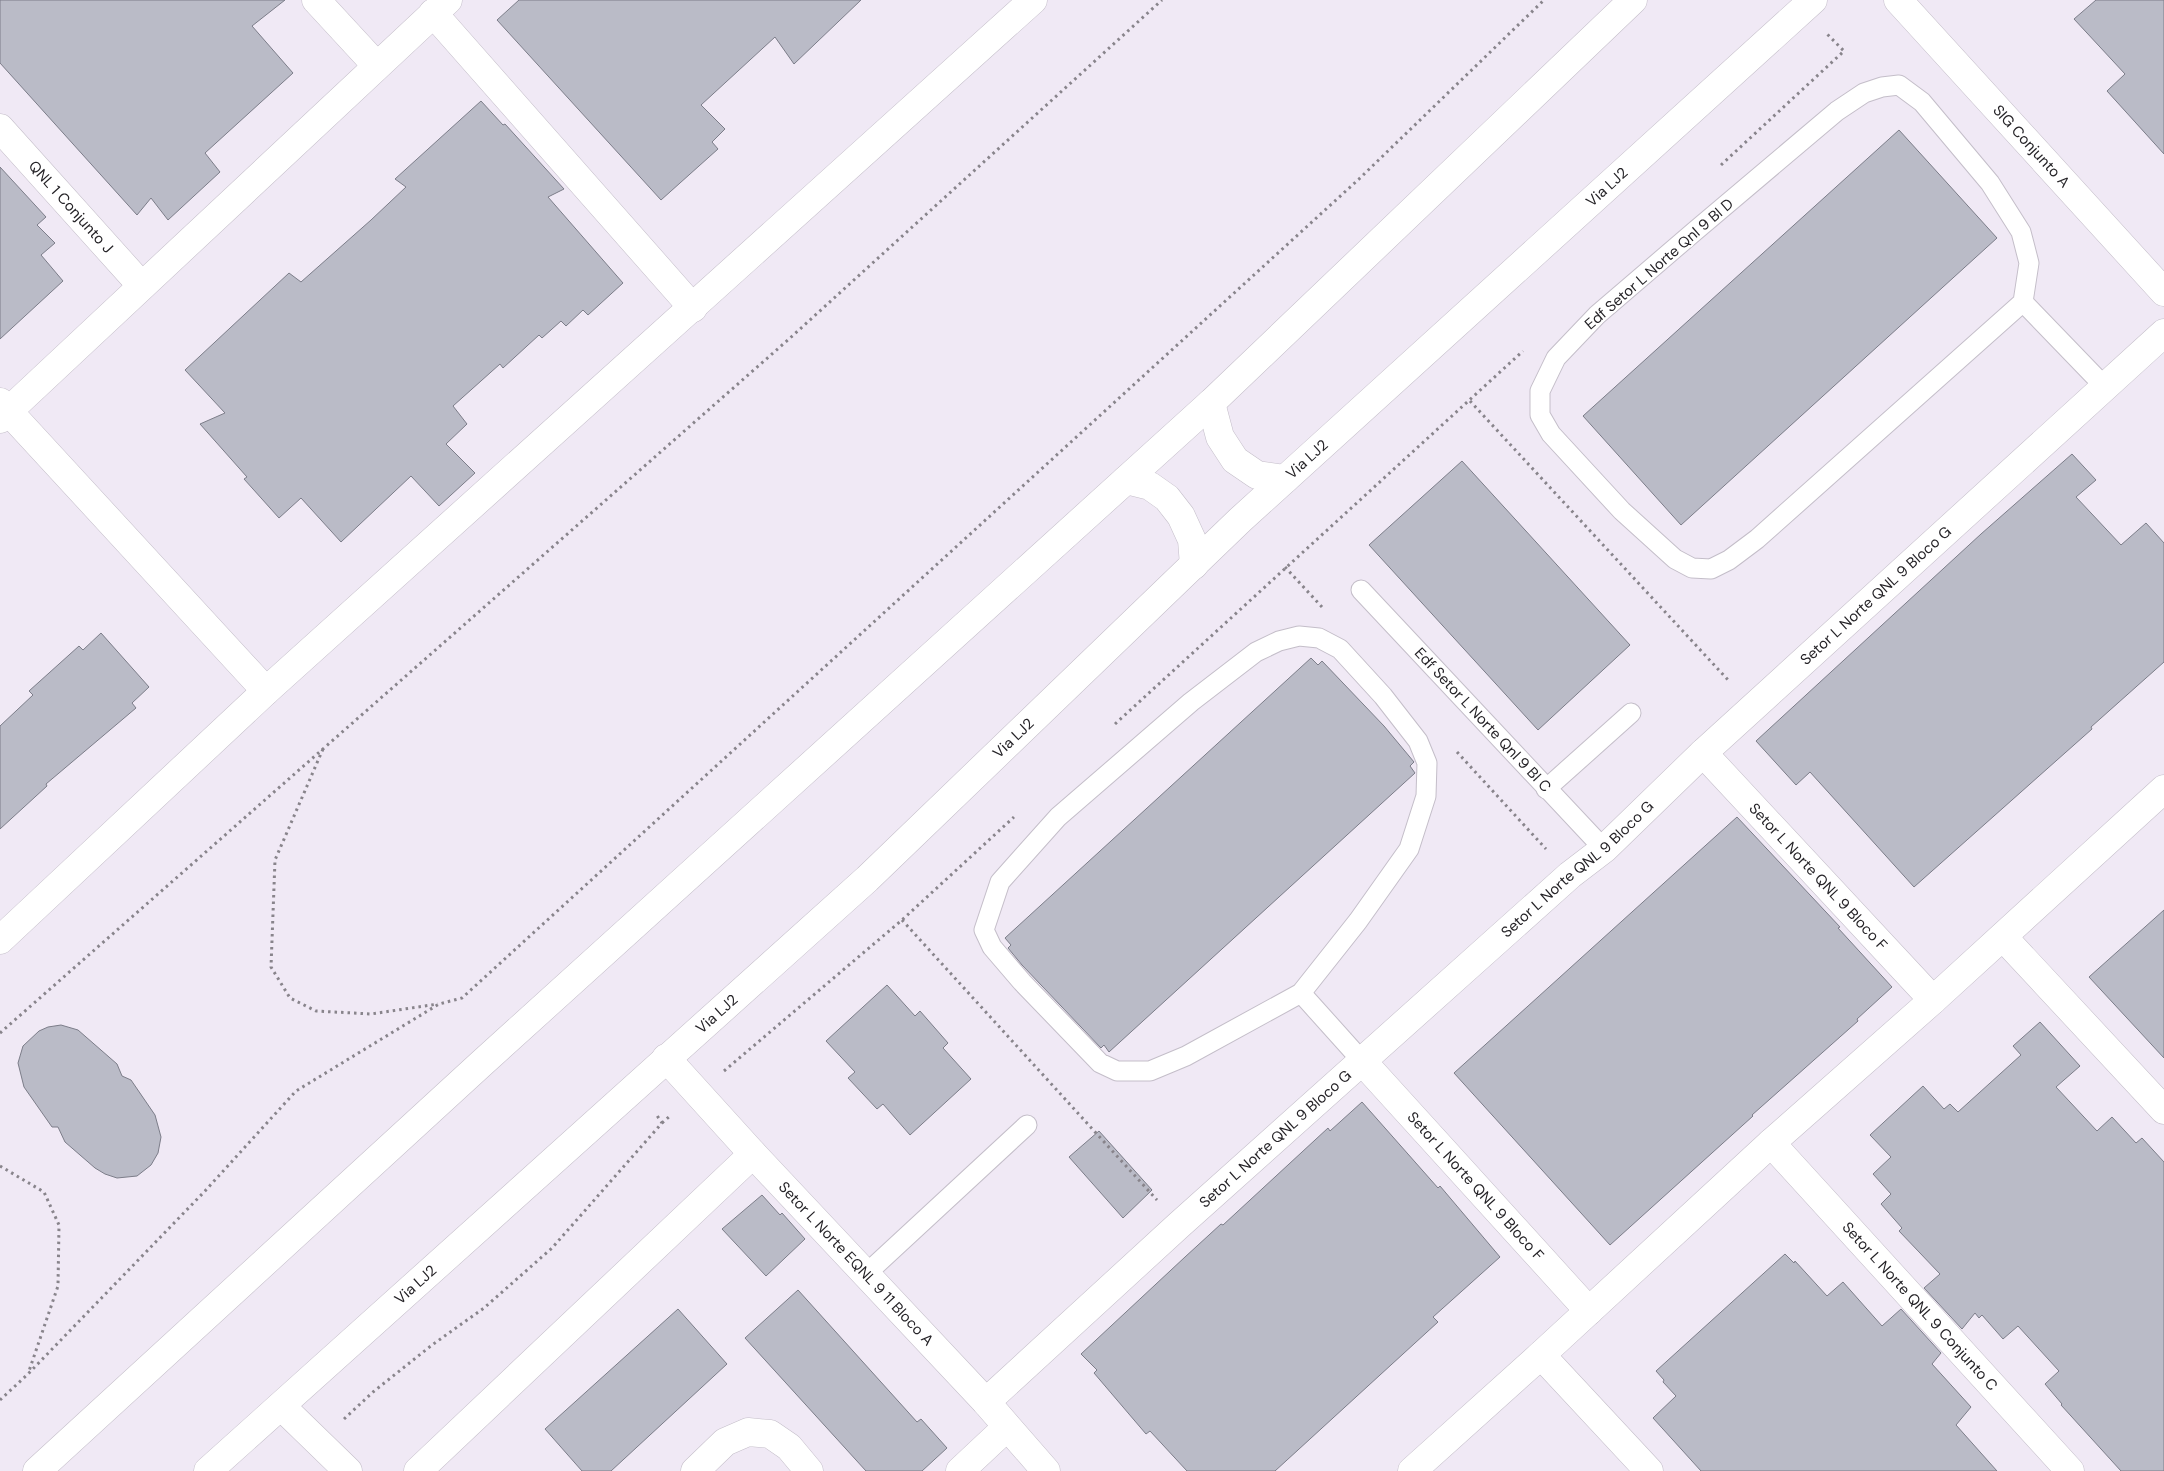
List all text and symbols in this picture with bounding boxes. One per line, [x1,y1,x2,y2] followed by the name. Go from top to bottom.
[1988,101,2074,192] street label: SIG Conjunto A
[24,156,118,257] street label: QNL 1 Conjunto J
[1582,163,1632,211] street label: Via LJ2
[1580,194,1738,334] street label: Edf Setor L Norte Qnl 9 BI D
[1282,435,1332,483] street label: Via LJ2
[1796,522,1955,670] street label: Setor L Norte QNL 9 Bloco G
[1410,643,1556,797] street label: Edf Setor L Norte Qnl 9 BI C
[988,714,1038,763] street label: Via LJ2
[1497,796,1658,942] street label: Setor L Norte QNL 9 Bloco G
[1745,799,1892,955] street label: Setor L Norte QNL 9 Bloco F
[692,990,742,1038] street label: Via LJ2
[1195,1066,1355,1212] street label: Setor L Norte QNL 9 Bloco G
[1403,1107,1548,1265] street label: Setor L Norte QNL 9 Bloco F
[774,1177,938,1350] street label: Setor L Norte EQNL 9 11 Bloco A
[1838,1218,2002,1395] street label: Setor L Norte QNL 9 Conjunto C
[390,1260,441,1309] street label: Via LJ2

